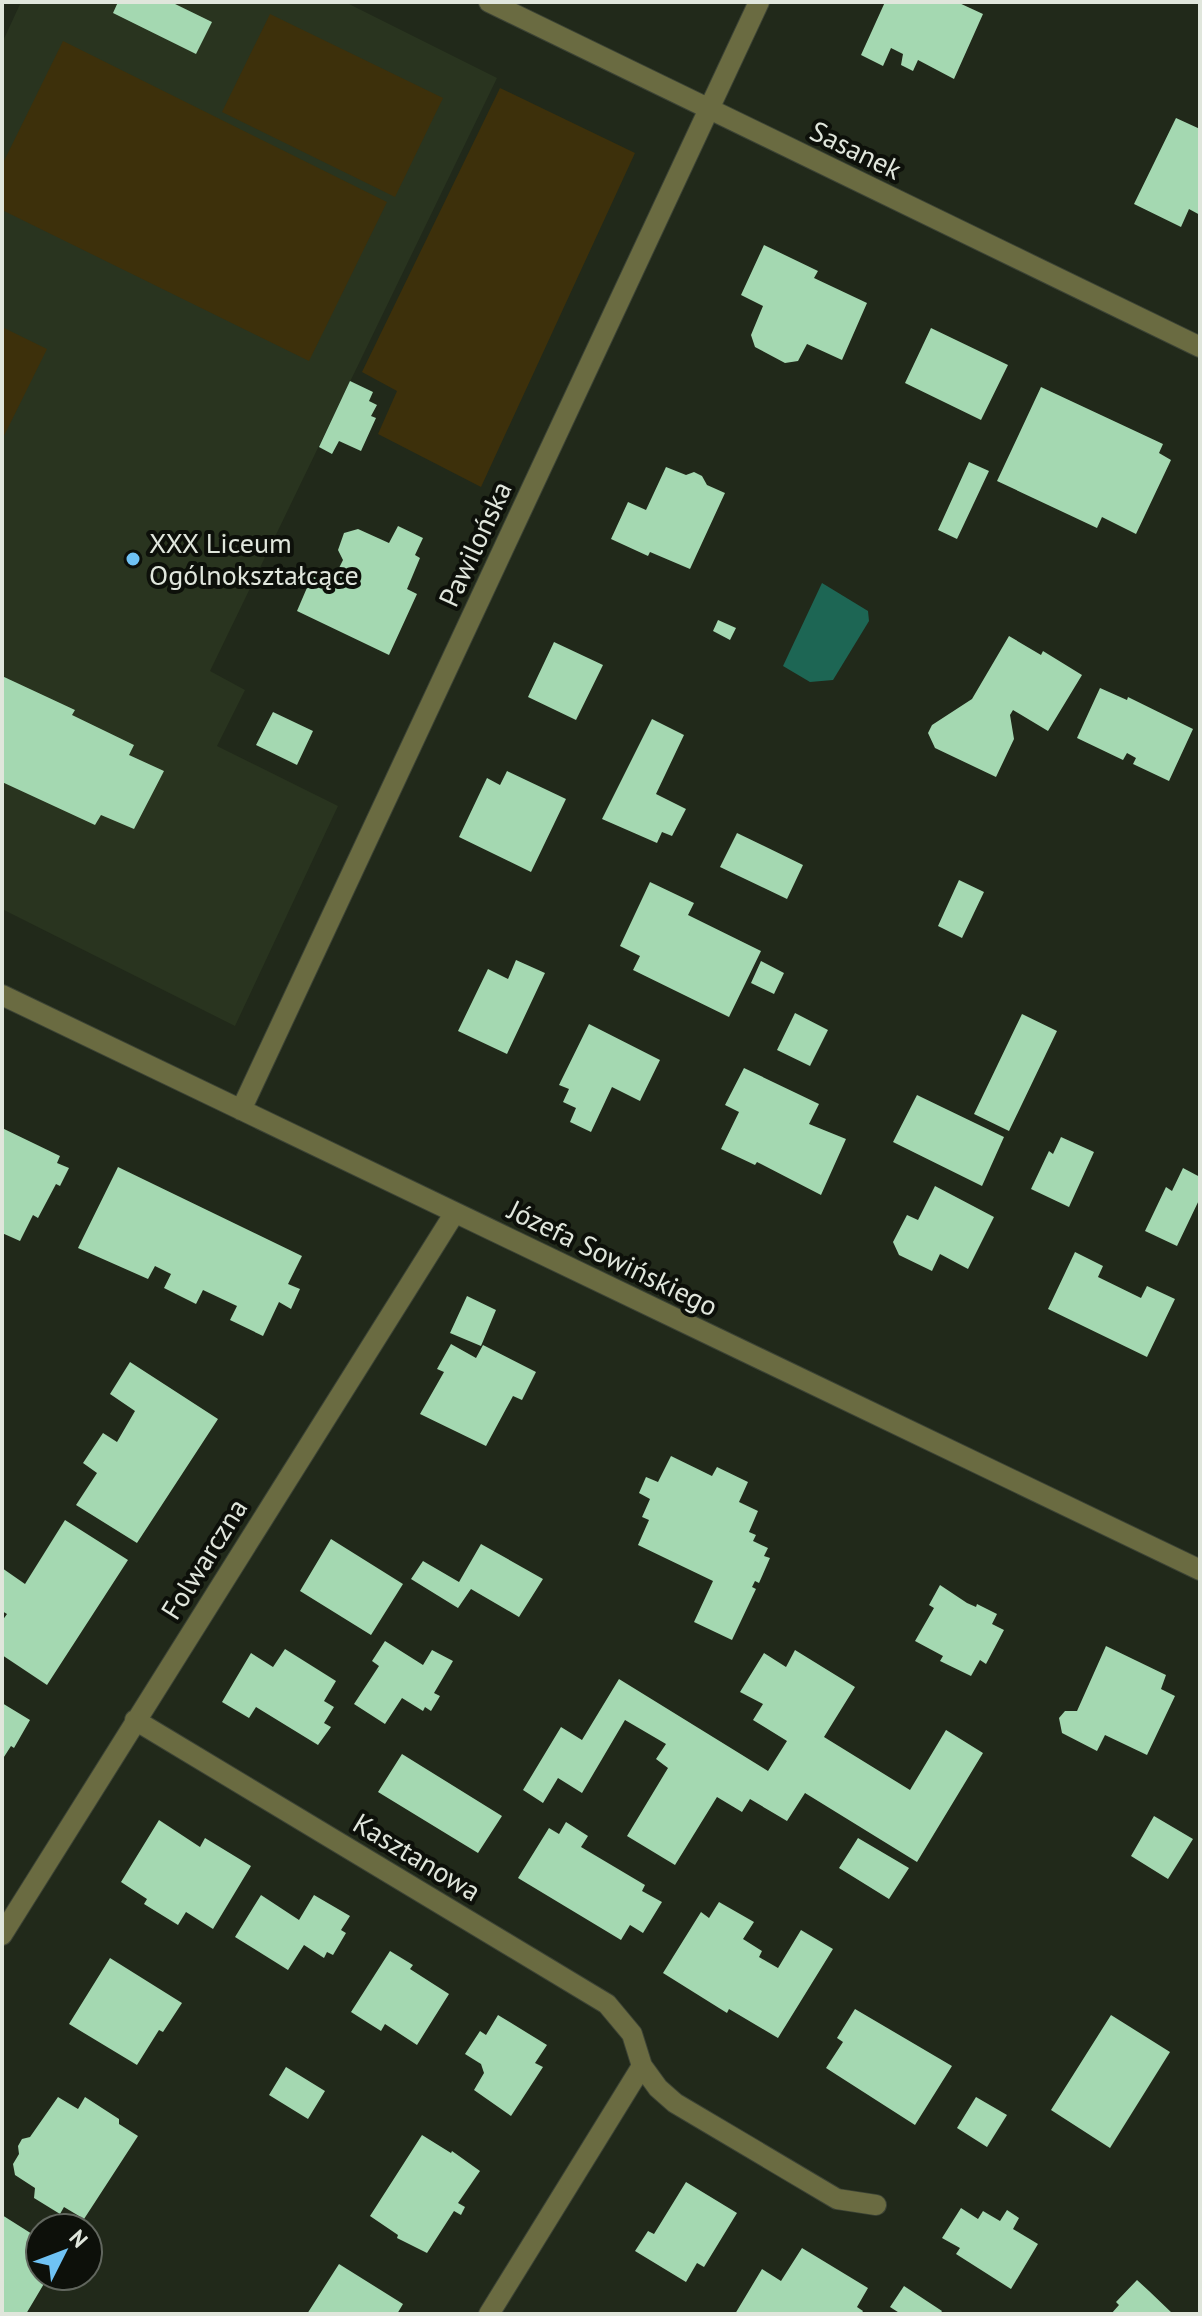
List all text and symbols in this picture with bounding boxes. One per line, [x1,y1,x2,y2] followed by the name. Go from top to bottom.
[804,112,909,188] street label: Sasanek
[429,475,520,612] street label: Pawilońska
[149,524,359,593] place label: XXX Liceum Ogólnokształcące
[124,550,142,568] marker: XXX Liceum Ogólnokształcące
[501,1190,724,1324] street label: Józefa Sowińskiego
[152,1491,255,1626] street label: Folwarczna
[347,1804,488,1909] street label: Kasztanowa
[24,2212,104,2292] north arrow
[64,2224,94,2253] text: N

